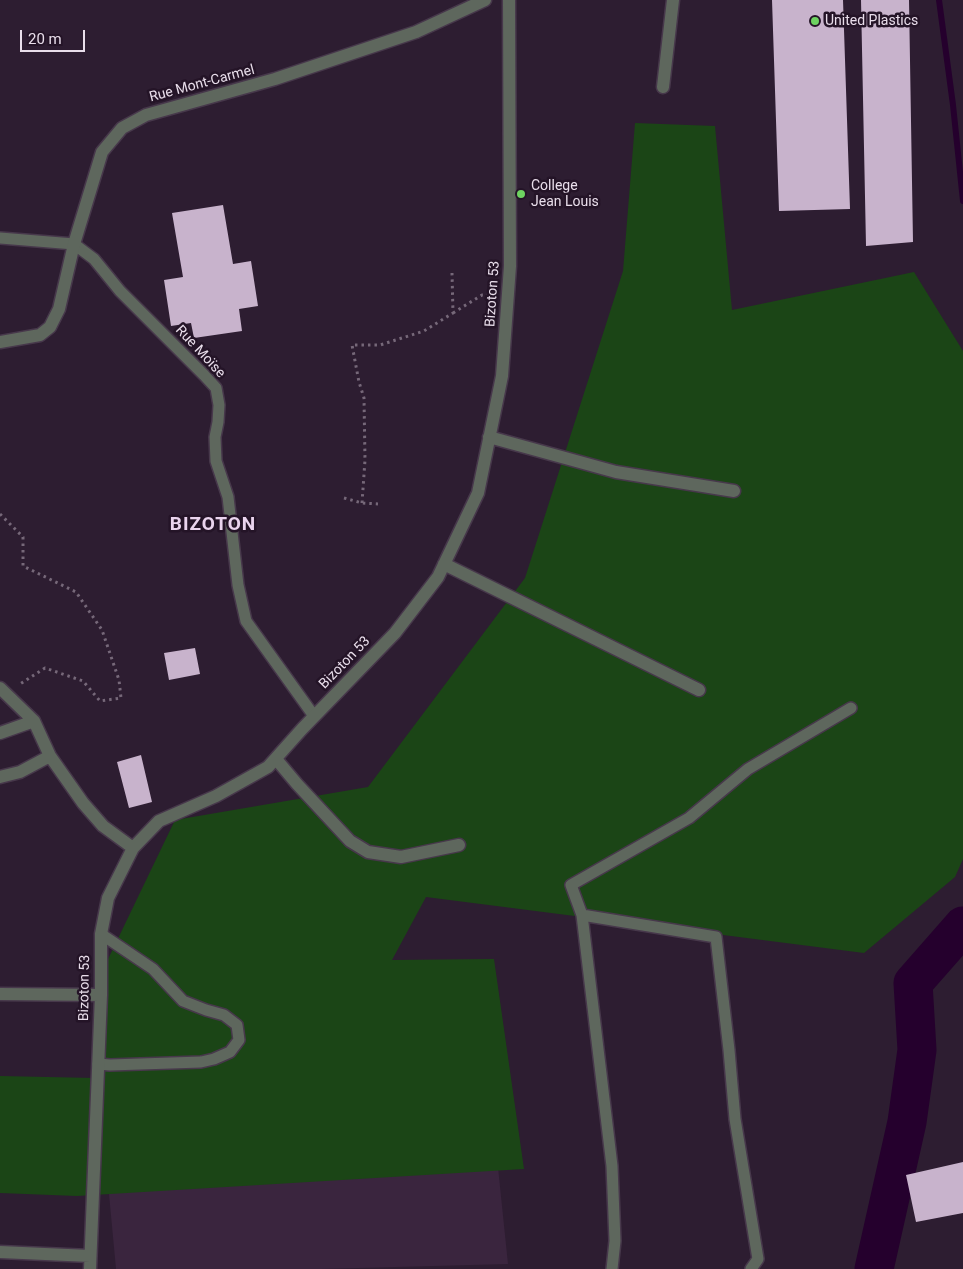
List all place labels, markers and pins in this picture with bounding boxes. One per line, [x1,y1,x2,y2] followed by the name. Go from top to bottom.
[825,13,918,29] place label: United Plastics
[809,15,821,27] marker: United Plastics
[531,178,599,210] place label: College Jean Louis
[515,188,527,200] marker: College Jean Louis

